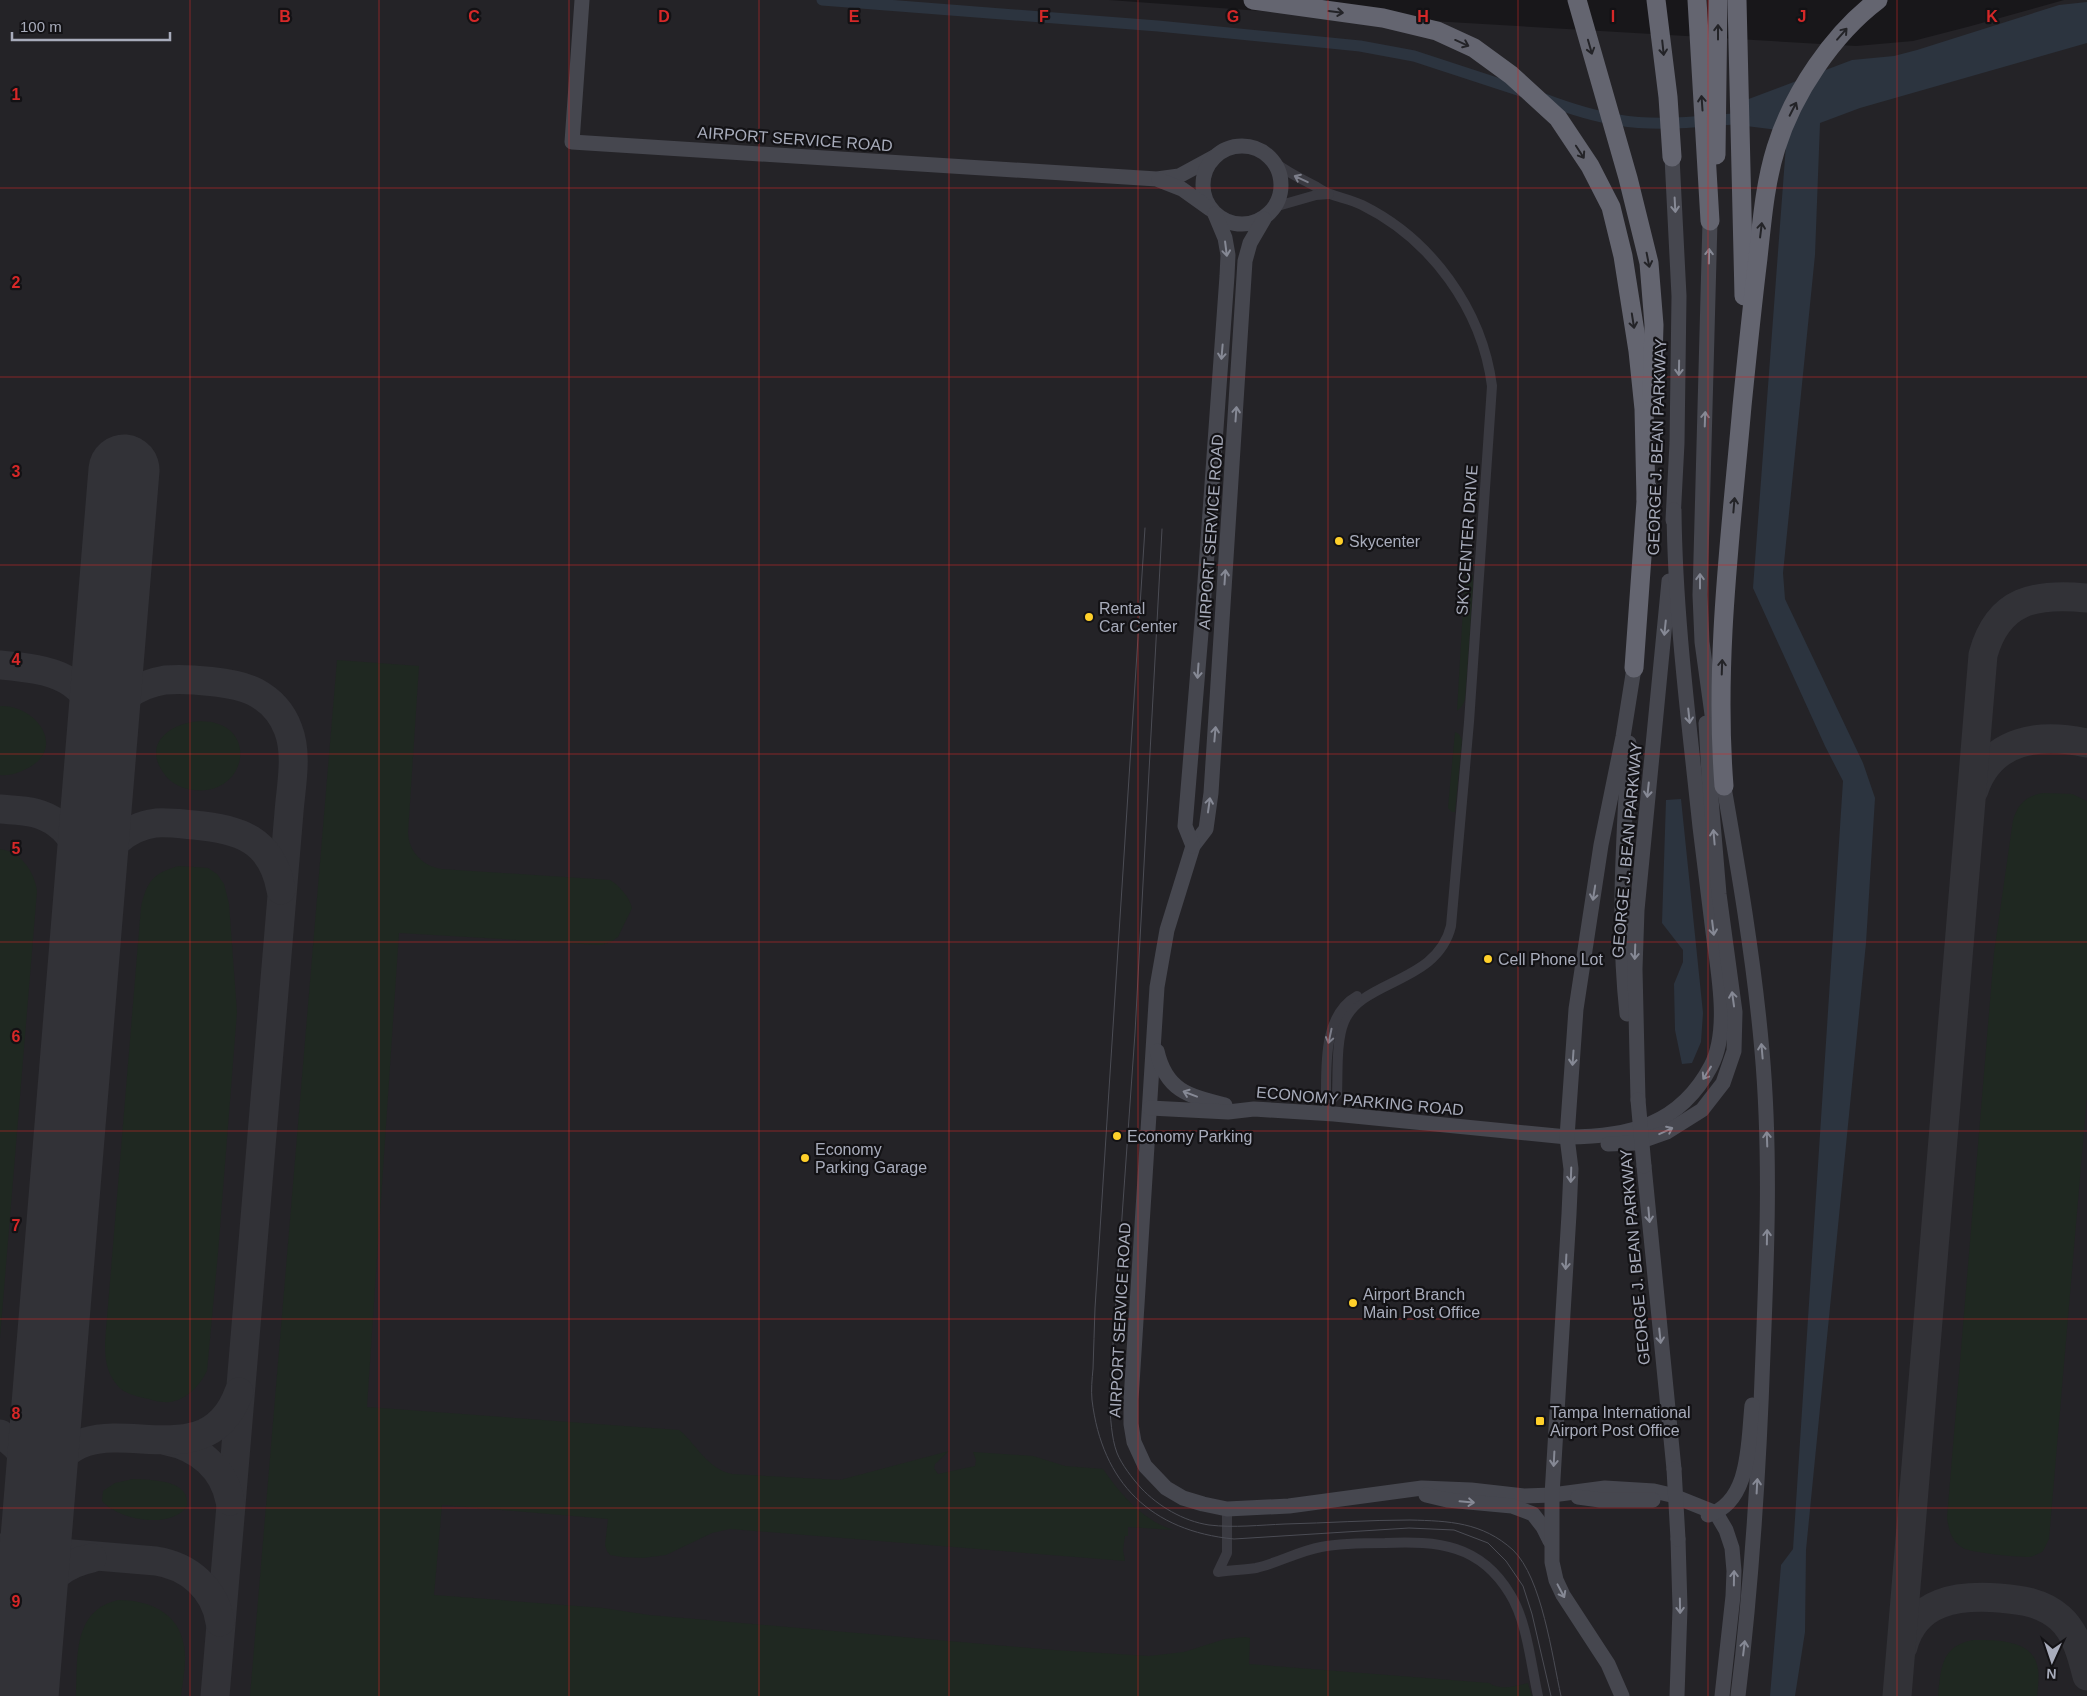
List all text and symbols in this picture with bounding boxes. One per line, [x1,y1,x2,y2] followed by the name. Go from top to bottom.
[1328,7,1344,17] one-way arrow
[279,8,291,25] text: B
[468,8,480,25] text: C
[658,8,670,25] text: D
[849,8,860,25] text: E
[1039,8,1049,25] text: F
[1227,8,1239,25] text: G
[1417,8,1429,25] text: H
[1611,8,1615,25] text: I
[1798,8,1806,25] text: J
[1986,8,1998,25] text: K
[12,10,170,42] scale bar
[20,18,62,35] text: 100 m
[1713,24,1723,40] one-way arrow
[1836,28,1848,41] one-way arrow
[1454,38,1469,48] one-way arrow
[1586,39,1596,55] one-way arrow
[1658,40,1668,56] one-way arrow
[12,86,21,103] text: 1
[1698,95,1707,111] one-way arrow
[1789,102,1798,117] one-way arrow
[697,124,893,154] street label: AIRPORT SERVICE ROAD
[1575,144,1585,158] one-way arrow
[1294,174,1309,183] one-way arrow
[1670,197,1679,213] one-way arrow
[1756,222,1766,238] one-way arrow
[1221,241,1231,257] one-way arrow
[1705,249,1714,265] one-way arrow
[1643,251,1653,267] one-way arrow
[12,274,21,291] text: 2
[1629,313,1639,329] one-way arrow
[1645,338,1669,556] street label: GEORGE J. BEAN PARKWAY
[1217,344,1226,360] one-way arrow
[1674,359,1684,375] one-way arrow
[1231,407,1240,423] one-way arrow
[1700,411,1710,427] one-way arrow
[1196,434,1226,630] street label: AIRPORT SERVICE ROAD
[12,463,21,480] text: 3
[1453,464,1481,616] street label: SKYCENTER DRIVE
[1729,497,1739,513] one-way arrow
[1349,533,1421,550] place label: Skycenter
[1333,535,1345,547] marker: Skycenter
[1221,569,1230,585] one-way arrow
[1695,573,1705,590] one-way arrow
[1099,600,1178,635] place label: Rental Car Center
[1083,611,1095,623] marker: Rental Car Center
[1660,620,1670,636] one-way arrow
[12,651,21,668] text: 4
[1717,659,1726,675] one-way arrow
[1193,663,1203,679] one-way arrow
[1684,707,1694,723] one-way arrow
[1211,726,1220,742] one-way arrow
[1609,741,1645,959] street label: GEORGE J. BEAN PARKWAY
[1644,782,1653,798] one-way arrow
[1205,798,1215,814] one-way arrow
[1709,830,1719,846] one-way arrow
[12,840,21,857] text: 5
[1588,885,1598,901] one-way arrow
[1708,920,1718,936] one-way arrow
[1631,944,1640,960] one-way arrow
[1498,951,1604,968] place label: Cell Phone Lot
[1482,953,1494,965] marker: Cell Phone Lot
[1728,991,1738,1007] one-way arrow
[12,1028,21,1045] text: 6
[1325,1028,1334,1044] one-way arrow
[1757,1043,1767,1059] one-way arrow
[1569,1050,1578,1066] one-way arrow
[1702,1065,1712,1079] one-way arrow
[1255,1083,1465,1119] street label: ECONOMY PARKING ROAD
[1183,1089,1198,1098] one-way arrow
[1658,1126,1673,1136] one-way arrow
[1127,1128,1252,1145] place label: Economy Parking
[1111,1130,1123,1142] marker: Economy Parking
[1762,1131,1771,1147] one-way arrow
[815,1141,927,1176] place label: Economy Parking Garage
[1617,1148,1653,1366] street label: GEORGE J. BEAN PARKWAY
[799,1152,811,1164] marker: Economy Parking Garage
[1566,1167,1575,1183] one-way arrow
[1644,1207,1654,1223] one-way arrow
[12,1217,21,1234] text: 7
[1106,1222,1134,1418] street label: AIRPORT SERVICE ROAD
[1763,1230,1772,1246] one-way arrow
[1561,1254,1570,1270] one-way arrow
[1363,1286,1480,1321] place label: Airport Branch Main Post Office
[1347,1297,1359,1309] marker: Airport Branch Main Post Office
[1655,1328,1665,1344] one-way arrow
[1550,1404,1691,1439] place label: Tampa International Airport Post Office
[12,1405,21,1422] text: 8
[1534,1415,1546,1427] marker: Tampa International Airport Post Office
[1549,1451,1558,1467] one-way arrow
[1752,1478,1761,1494] one-way arrow
[1459,1497,1475,1507] one-way arrow
[1729,1570,1739,1586] one-way arrow
[1557,1583,1566,1598] one-way arrow
[12,1593,21,1610] text: 9
[1675,1597,1685,1613] one-way arrow
[2027,1636,2077,1686] north arrow
[1739,1640,1749,1656] one-way arrow
[2046,1666,2057,1682] text: N

